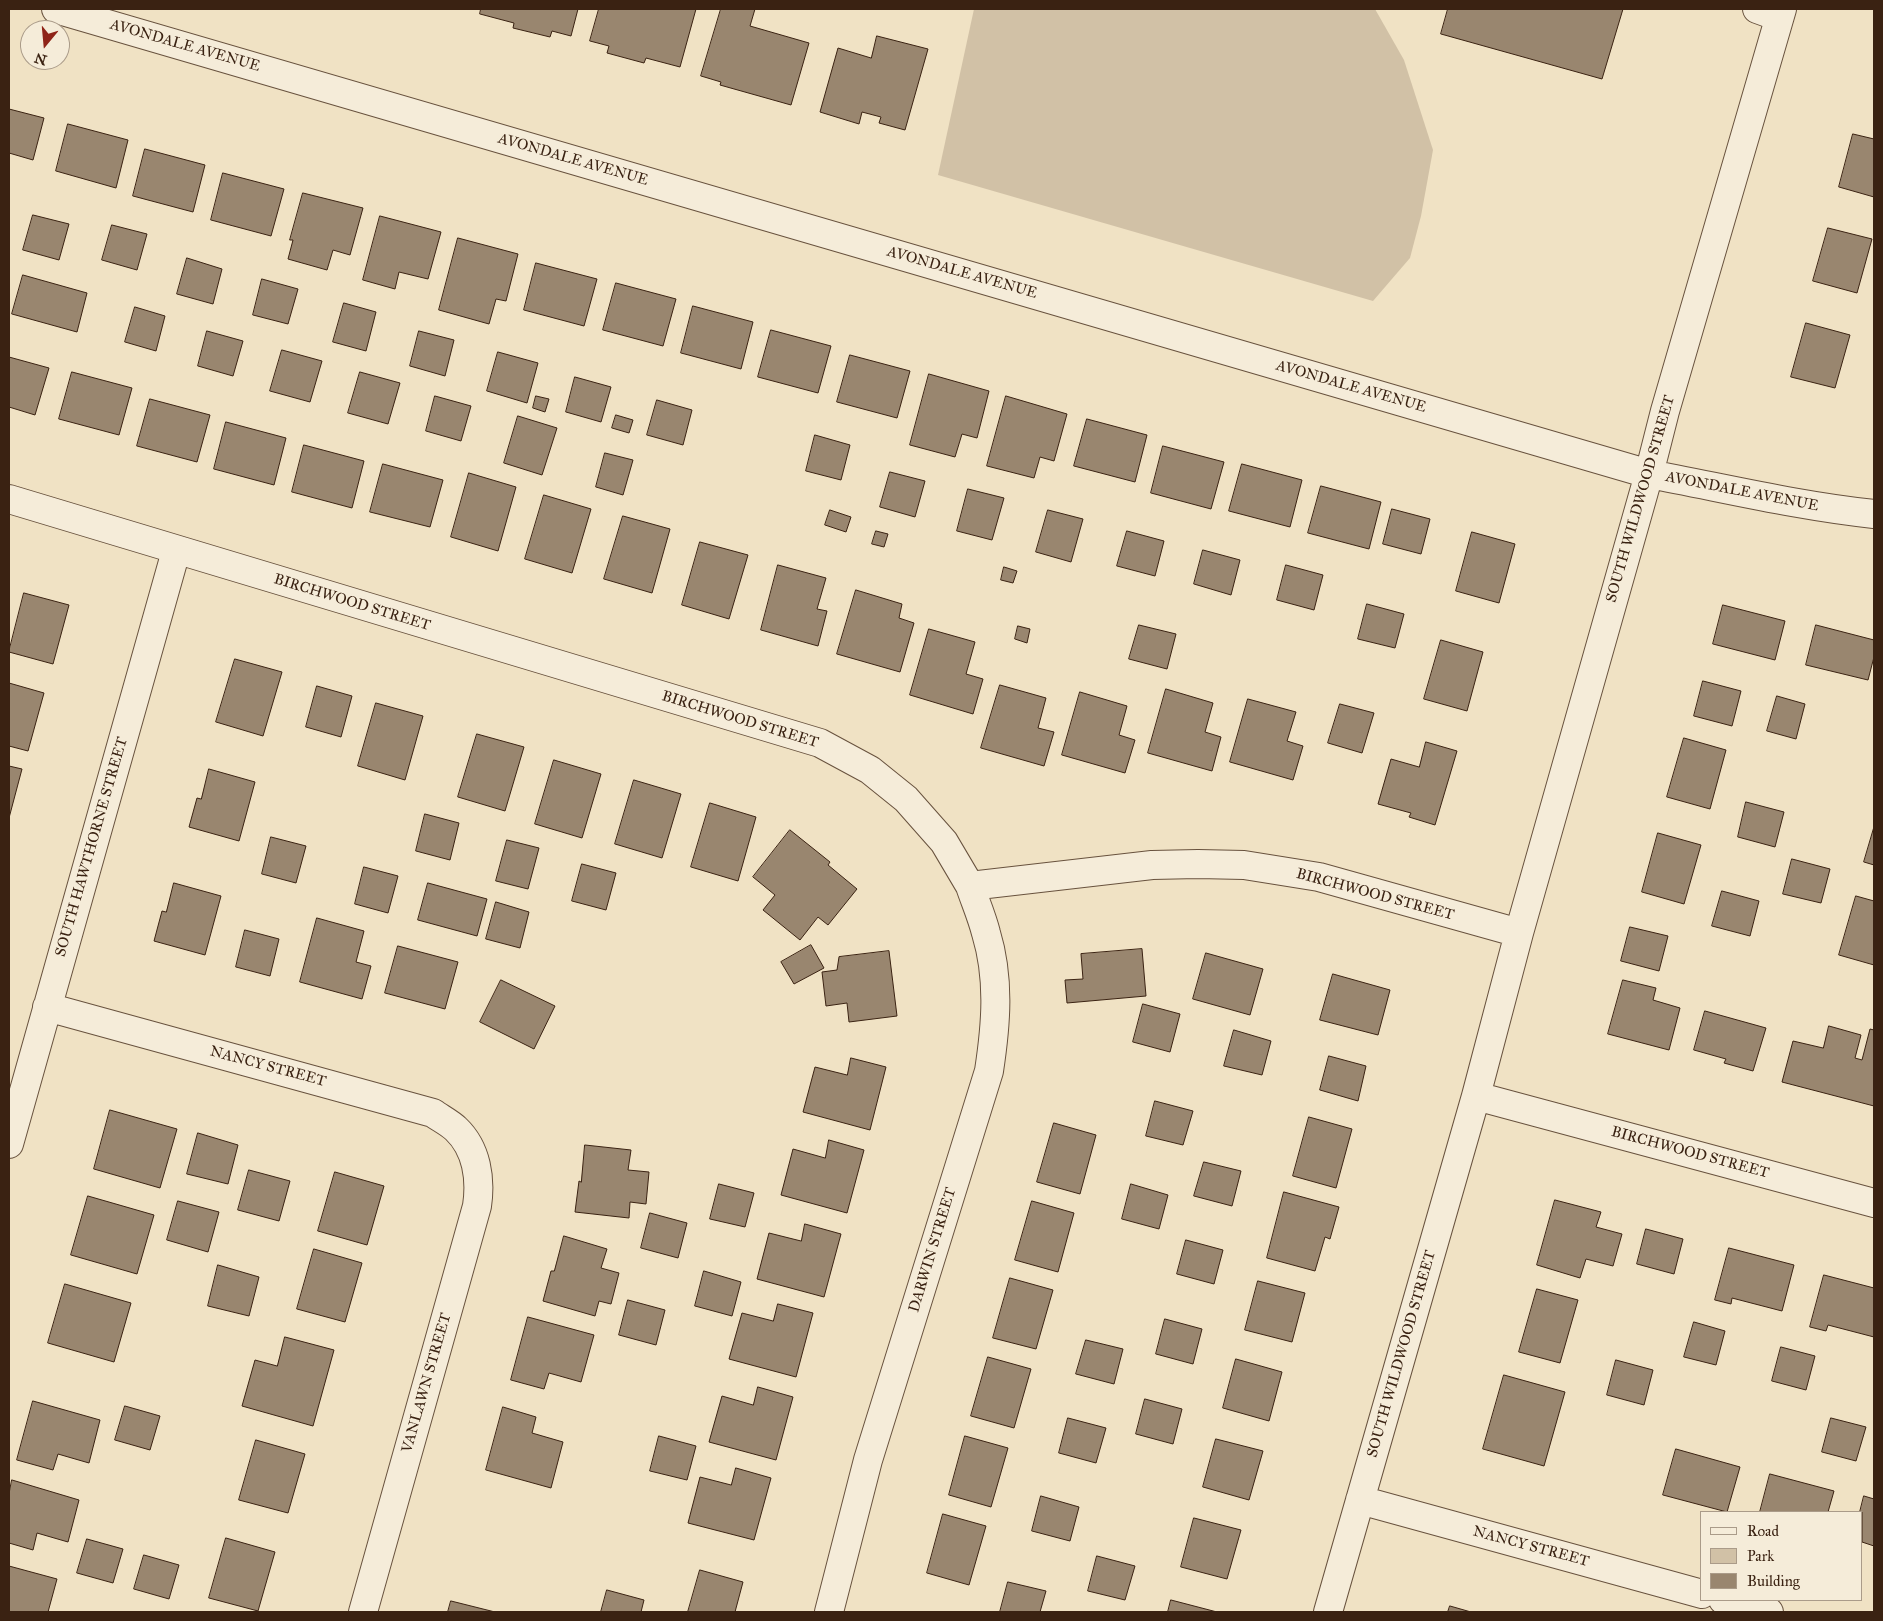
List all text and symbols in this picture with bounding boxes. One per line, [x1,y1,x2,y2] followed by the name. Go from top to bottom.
[108,16,262,76] street label: AVONDALE AVENUE
[20,20,70,70] north arrow
[33,49,49,69] text: N
[496,130,650,190] street label: AVONDALE AVENUE
[885,243,1039,303] street label: AVONDALE AVENUE
[1274,357,1428,417] street label: AVONDALE AVENUE
[1603,393,1679,605] street label: SOUTH WILDWOOD STREET
[1664,468,1820,516] street label: AVONDALE AVENUE
[271,571,433,635] street label: BIRCHWOOD STREET
[659,688,821,752] street label: BIRCHWOOD STREET
[52,735,132,959] street label: SOUTH HAWTHORNE STREET
[1294,865,1456,925] street label: BIRCHWOOD STREET
[208,1043,328,1091] street label: NANCY STREET
[1609,1123,1771,1183] street label: BIRCHWOOD STREET
[905,1185,961,1315] street label: DARWIN STREET
[1364,1248,1440,1460] street label: SOUTH WILDWOOD STREET
[398,1311,456,1455] street label: VANLAWN STREET
[1700,1511,1863,1601] legend
[1747,1522,1779,1540] text: Road
[1471,1523,1591,1571] street label: NANCY STREET
[1747,1547,1774,1565] text: Park
[1747,1572,1800,1590] text: Building

